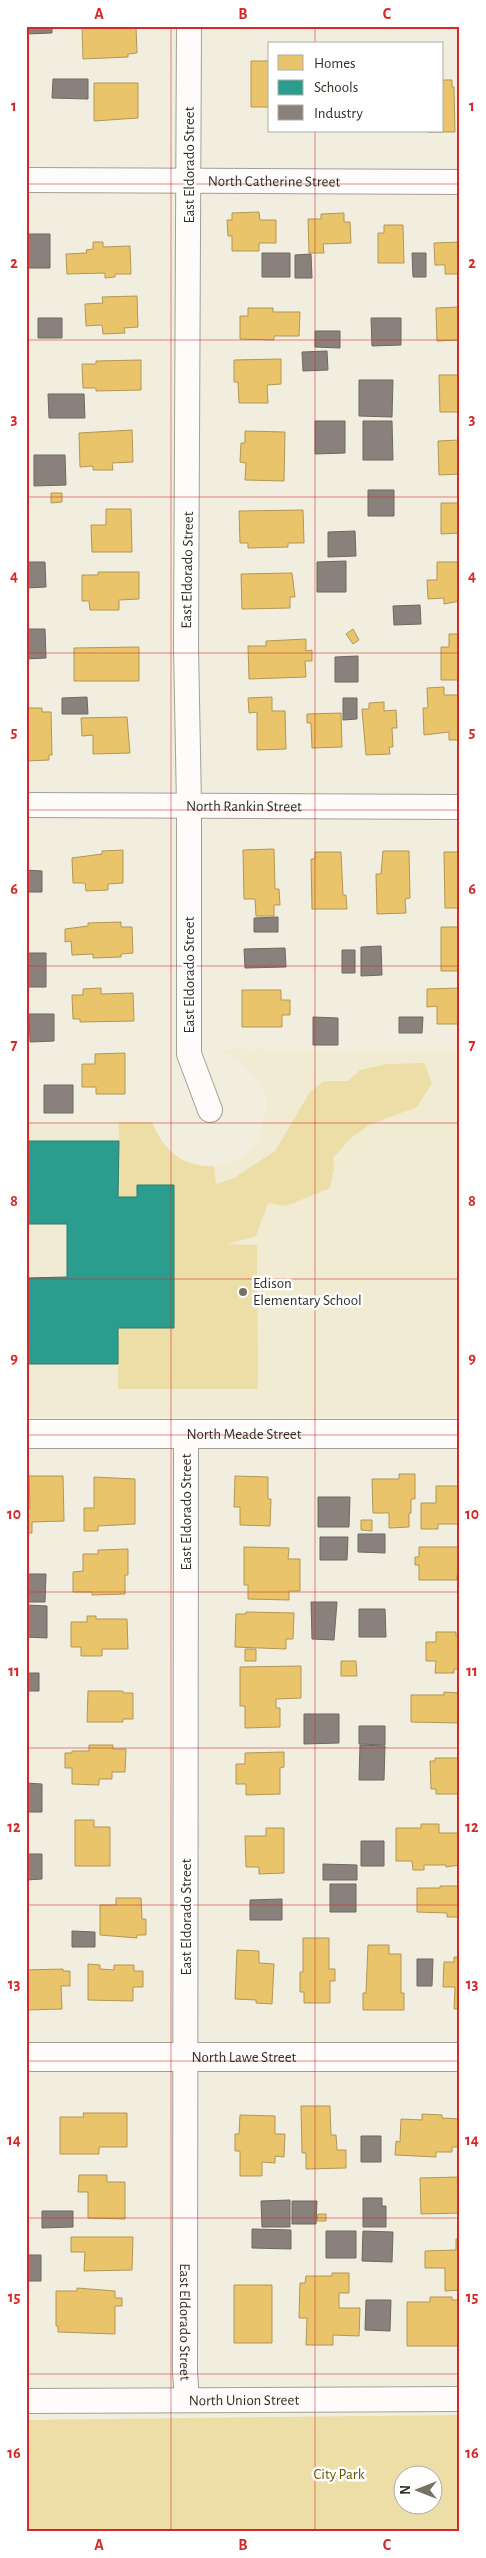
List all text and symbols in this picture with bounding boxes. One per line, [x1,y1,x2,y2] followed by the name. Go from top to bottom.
[94,6,104,22] text: A
[238,6,248,22] text: B
[383,6,392,22] text: C
[268,42,444,132] legend
[314,56,356,71] text: Homes
[314,80,358,95] text: Schools
[11,98,17,114] text: 1
[469,98,475,114] text: 1
[182,106,197,224] street label: East Eldorado Street
[314,106,363,121] text: Industry
[208,174,340,189] street label: North Catherine Street
[10,255,18,271] text: 2
[468,255,476,271] text: 2
[11,411,18,427] text: 3
[469,411,476,427] text: 3
[179,511,196,629] street label: East Eldorado Street
[10,568,18,584] text: 4
[468,568,476,584] text: 4
[11,724,18,740] text: 5
[469,724,476,740] text: 5
[186,799,302,814] street label: North Rankin Street
[10,881,18,897] text: 6
[468,881,476,897] text: 6
[182,916,197,1034] street label: East Eldorado Street
[11,1037,18,1053] text: 7
[469,1037,476,1053] text: 7
[10,1193,18,1209] text: 8
[468,1193,476,1209] text: 8
[253,1276,362,1308] place label: Edison Elementary School
[237,1286,249,1298] marker: Edison Elementary School
[10,1350,18,1366] text: 9
[468,1350,476,1366] text: 9
[186,1427,302,1442] street label: North Meade Street
[179,1453,194,1571] street label: East Eldorado Street
[7,1506,21,1522] text: 10
[465,1506,479,1522] text: 10
[8,1663,20,1679] text: 11
[466,1663,478,1679] text: 11
[7,1819,21,1835] text: 12
[465,1819,479,1835] text: 12
[179,1858,194,1976] street label: East Eldorado Street
[8,1976,20,1992] text: 13
[466,1976,478,1992] text: 13
[192,2050,297,2065] street label: North Lawe Street
[7,2132,21,2148] text: 14
[465,2132,479,2148] text: 14
[177,2263,193,2381] street label: East Eldorado Street
[8,2289,20,2305] text: 15
[466,2289,478,2305] text: 15
[189,2393,299,2408] street label: North Union Street
[7,2445,21,2461] text: 16
[465,2445,479,2461] text: 16
[394,2466,444,2516] north arrow
[314,2467,365,2482] park label: City Park
[399,2485,413,2495] text: N
[94,2537,104,2553] text: A
[238,2537,248,2553] text: B
[383,2537,392,2553] text: C

